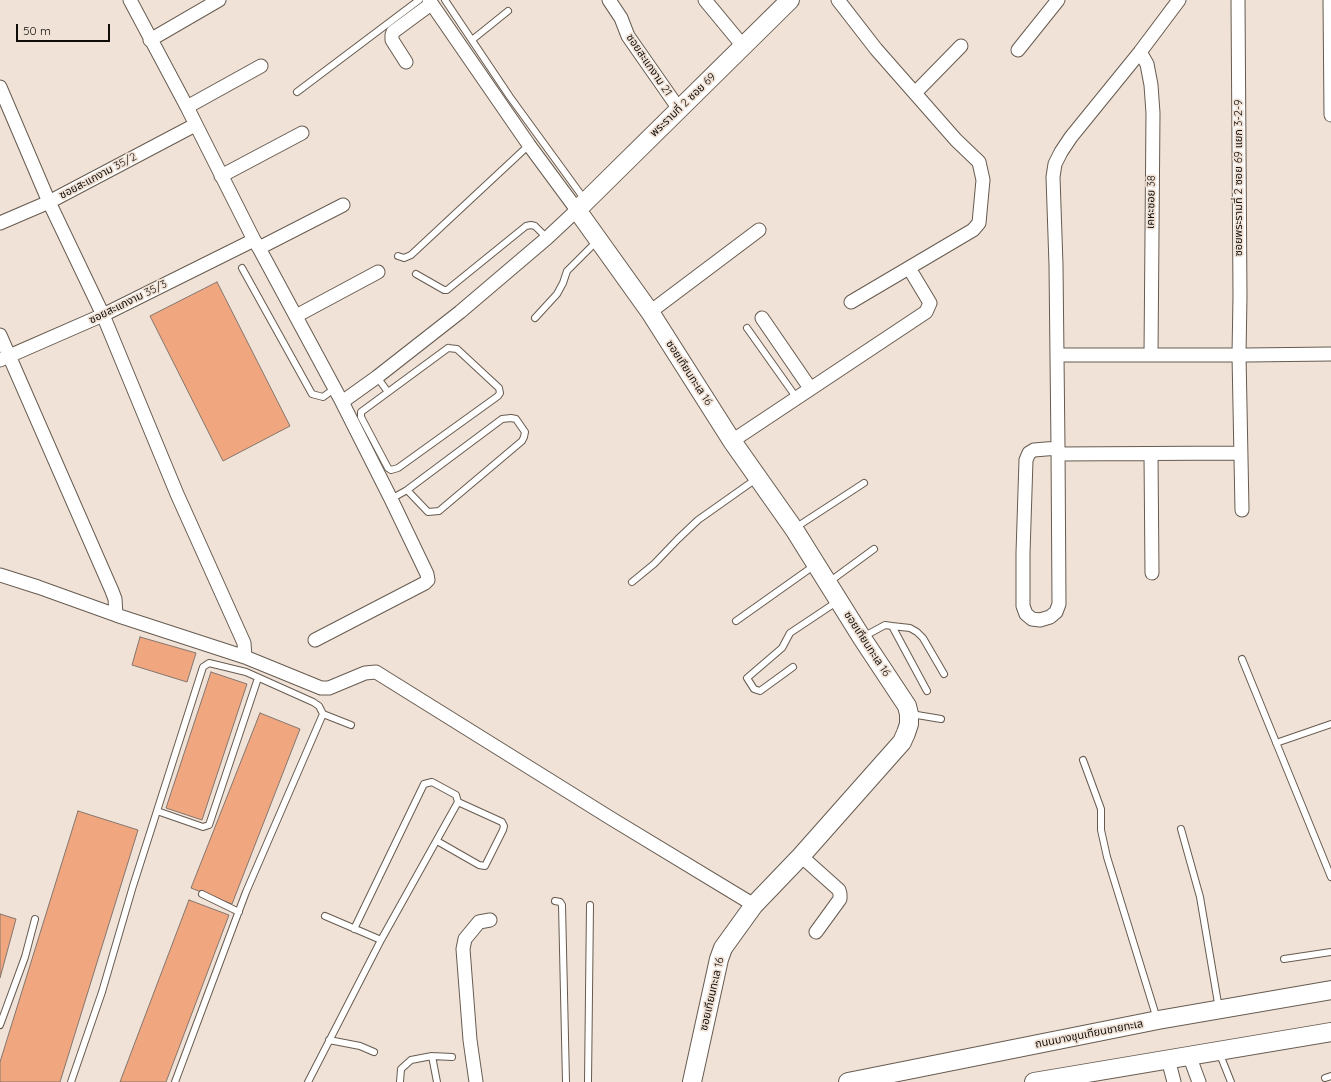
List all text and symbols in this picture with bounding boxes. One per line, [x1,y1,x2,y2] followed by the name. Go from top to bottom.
[18,16,112,42] scale bar
[23,23,51,38] text: 50 m
[623,31,675,99] street label: ซอยสะแกงาม 21
[647,70,719,140] street label: พระรามที่ 2 ซอย 69
[1232,100,1246,256] street label: ซอยพระรามที่ 2 ซอย 69 แยก 3-2-9
[57,150,139,202] street label: ซอยสะแกงาม 35/2
[1144,175,1158,229] street label: เคหะซอย 38
[87,277,169,327] street label: ซอยสะแกงาม 35/3
[663,338,715,408] street label: ซอยเทียนทะเล 16
[841,609,893,679] street label: ซอยเทียนทะเล 16
[697,956,727,1032] street label: ซอยเทียนทะเล 16
[1034,1017,1144,1051] street label: ถนนบางขุนเทียนชายทะเล

